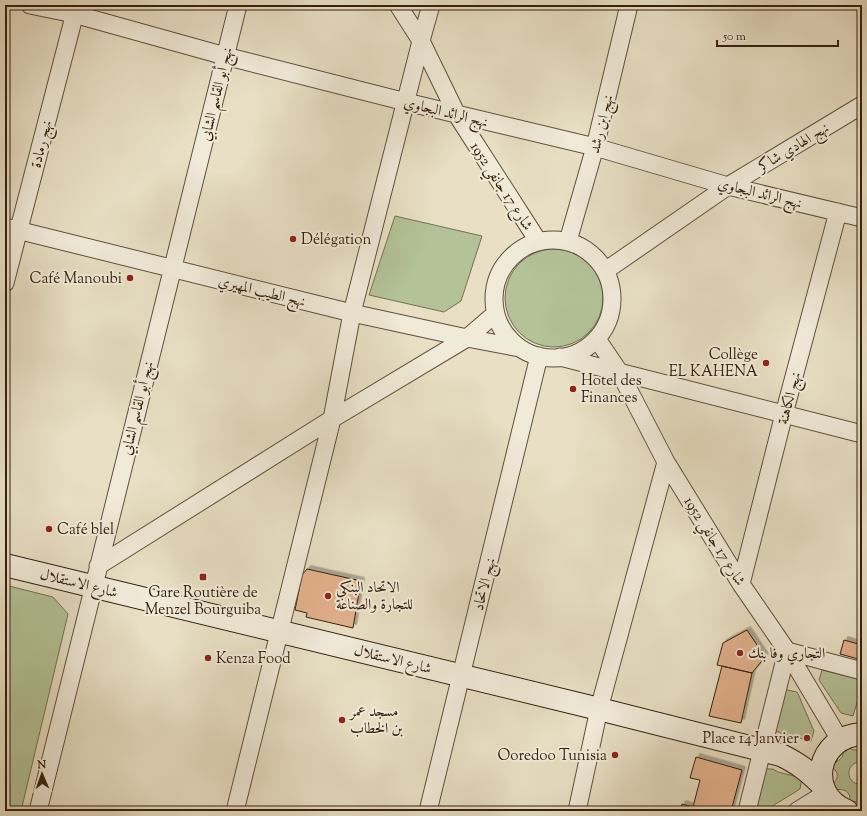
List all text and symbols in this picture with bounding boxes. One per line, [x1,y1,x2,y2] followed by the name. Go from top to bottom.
[717,22,838,48] scale bar
[722,28,746,46] text: 50 m
[194,45,242,144] street label: نهج أبو القاسم الشابي
[401,93,490,136] street label: نهج الرائد البجاوي
[585,93,622,156] street label: نهج ابن رشد
[26,118,60,171] street label: نهج رمادة
[752,119,835,181] street label: نهج الهادي شاكر
[463,138,537,236] street label: شارع 17 جانفي 1952
[715,174,804,217] street label: نهج الرائد البجاوي
[301,230,371,251] place label: Délégation
[288,234,298,244] marker: Délégation
[30,269,122,290] place label: Café Manoubi
[215,271,307,315] street label: نهج الطيب المهيري
[125,273,135,283] marker: Café Manoubi
[669,345,758,383] place label: Collège EL KAHENA
[761,358,771,368] marker: Collège EL KAHENA
[115,359,163,458] street label: نهج أبو القاسم الشابي
[773,370,809,427] street label: نهج الكاهنة
[581,371,642,409] place label: Hotel des Finances
[568,384,578,394] marker: Hotel des Finances
[676,493,750,592] street label: شارع 17 جانفي 1952
[57,520,114,541] place label: Café blel
[44,524,54,534] marker: Café blel
[469,556,504,613] street label: نهج الاتحاد
[37,565,120,605] street label: شارع الاستقلال
[198,572,208,582] marker: Gare Routière de Menzel Bourguiba
[336,578,413,616] place label: الاتحاد البنكي للتجارة والصناعة
[145,583,261,621] place label: Gare Routière de Menzel Bourguiba
[323,591,333,601] marker: الاتحاد البنكي للتجارة والصناعة
[351,641,434,681] street label: شارع الاستقلال
[748,644,825,665] place label: التجاري وفا بنك
[735,648,745,658] marker: التجاري وفا بنك
[216,649,291,670] place label: Kenza Food
[203,653,213,663] marker: Kenza Food
[348,702,403,740] place label: مسجد عمر بن الخطاب
[337,715,347,725] marker: مسجد عمر بن الخطاب
[702,729,799,750] place label: Place 14 Janvier
[802,733,812,743] marker: Place 14 Janvier
[497,746,607,767] place label: Ooredoo Tunisia
[610,750,620,760] marker: Ooredoo Tunisia
[22,754,62,794] north arrow
[36,757,47,773] text: N

